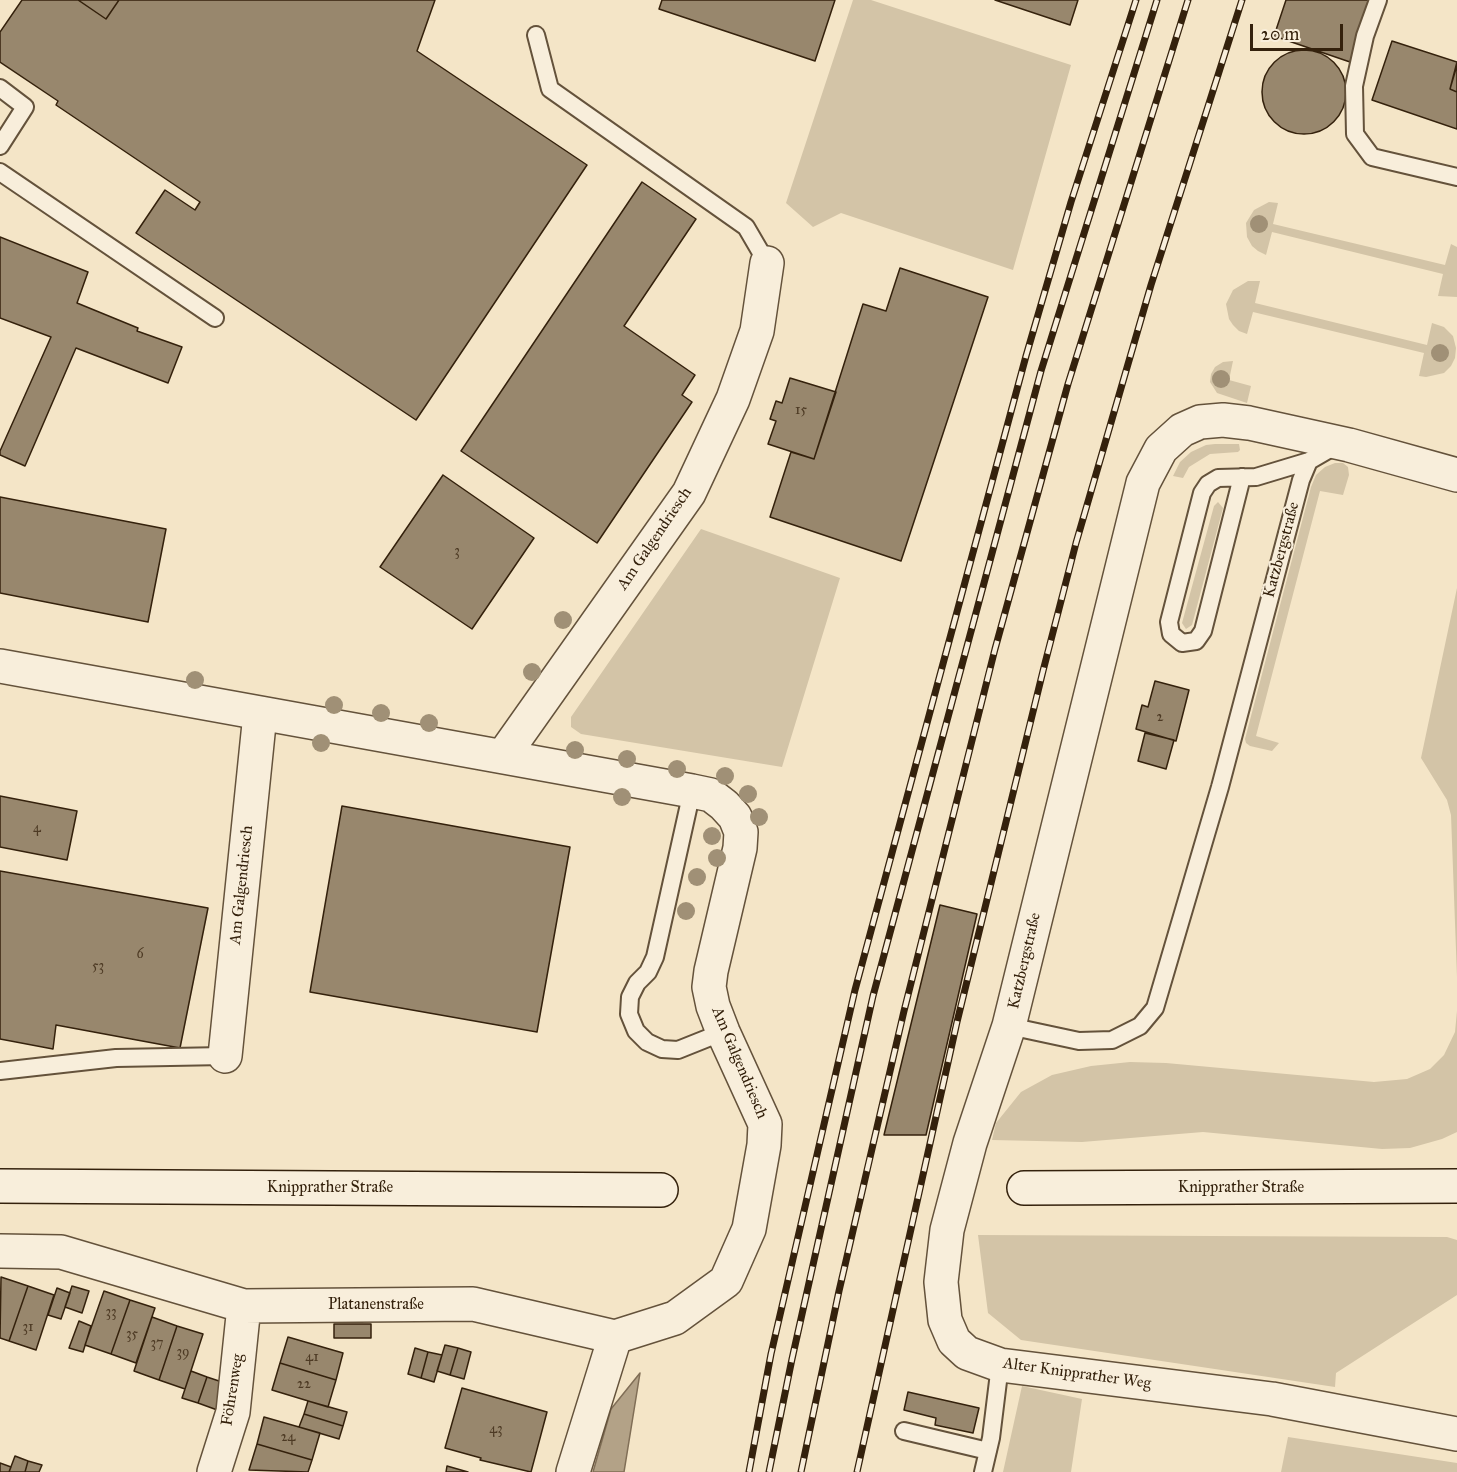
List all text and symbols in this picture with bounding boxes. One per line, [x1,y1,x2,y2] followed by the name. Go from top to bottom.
[1253,12,1346,50] scale bar
[1261,23,1299,45] text: 20 m
[795,403,807,419] house number: 15
[614,484,696,594] street label: Am Galgendriesch
[1260,500,1304,600] street label: Katzbergstraße
[454,544,460,560] house number: 3
[1157,710,1163,726] house number: 2
[33,821,41,837] house number: 4
[226,824,258,946] street label: Am Galgendriesch
[1005,911,1045,1011] street label: Katzbergstraße
[136,947,144,963] house number: 6
[92,959,104,975] house number: 53
[707,1004,771,1122] street label: Am Galgendriesch
[267,1178,393,1198] street label: Knipprather Straße
[1178,1178,1304,1198] street label: Knipprather Straße
[328,1295,424,1315] street label: Platanenstraße
[105,1305,117,1321] house number: 33
[22,1320,34,1336] house number: 31
[126,1327,138,1343] house number: 35
[150,1336,164,1352] house number: 37
[176,1345,190,1361] house number: 39
[305,1350,319,1366] house number: 41
[218,1353,248,1427] street label: Föhrenweg
[1002,1354,1152,1394] street label: Alter Knipprather Weg
[297,1377,311,1393] house number: 22
[489,1422,503,1438] house number: 43
[281,1430,295,1446] house number: 24

